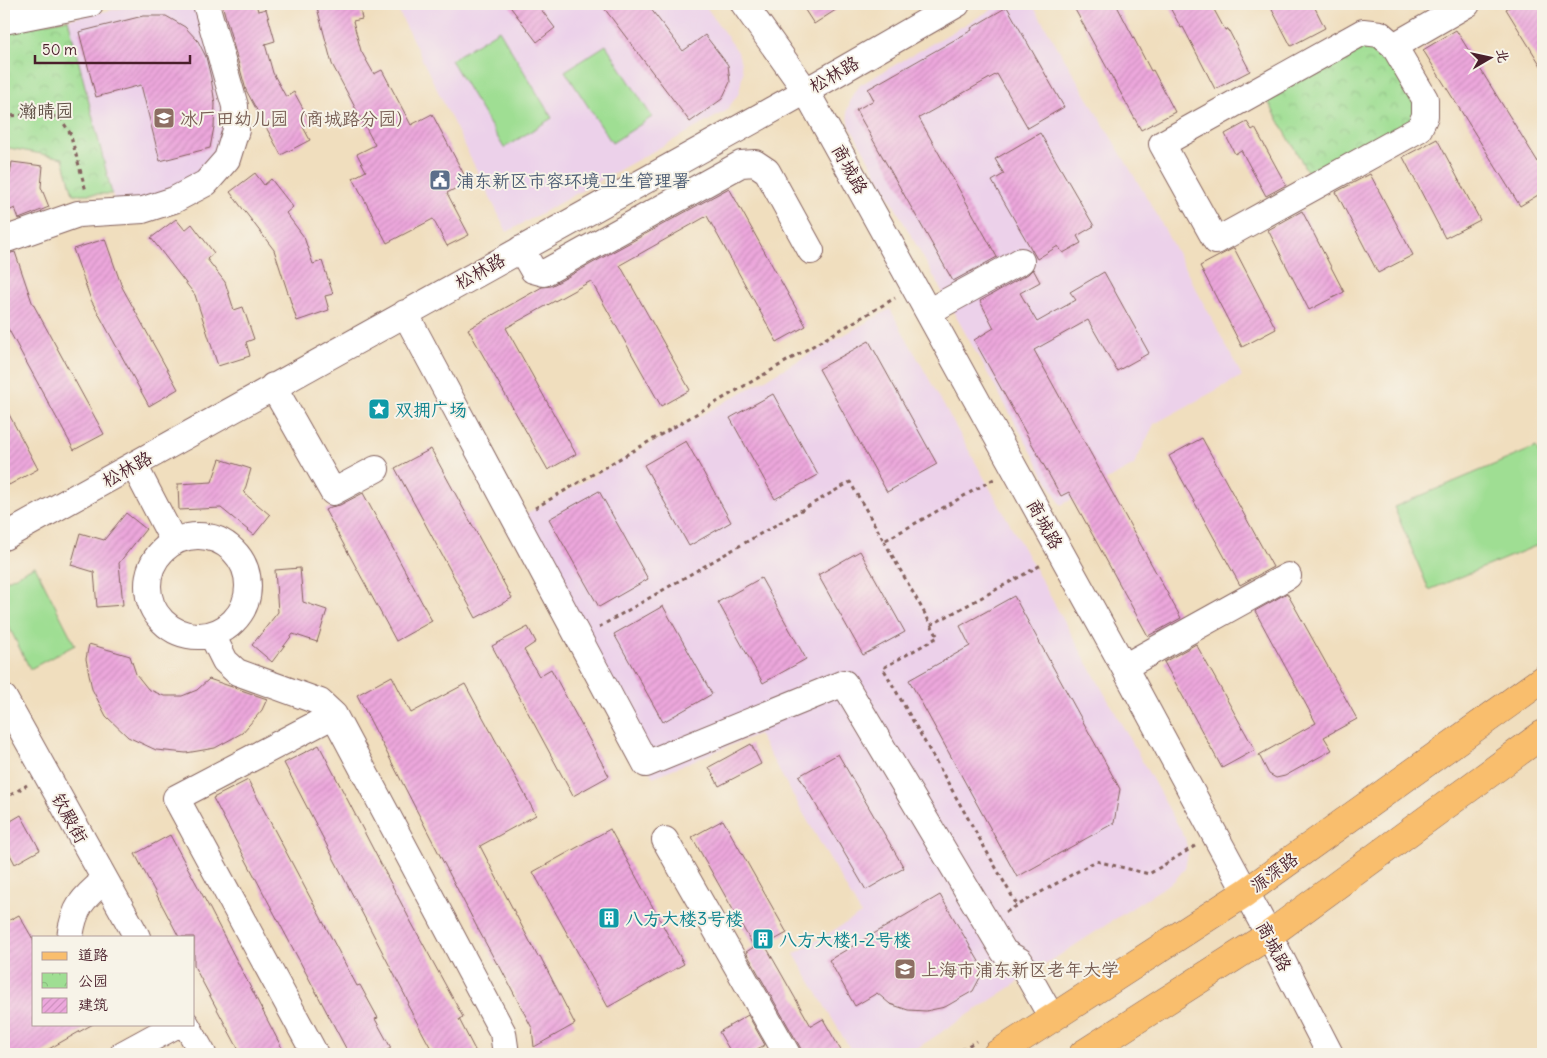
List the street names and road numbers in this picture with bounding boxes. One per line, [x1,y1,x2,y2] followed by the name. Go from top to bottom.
[805,51,863,97] street label: 松林路
[827,140,873,198] street label: 商城路
[451,248,509,294] street label: 松林路
[98,446,156,492] street label: 松林路
[1022,495,1068,553] street label: 商城路
[47,789,93,847] street label: 钦殿街
[1245,847,1303,897] street label: 源深路
[1251,917,1297,975] street label: 商城路

